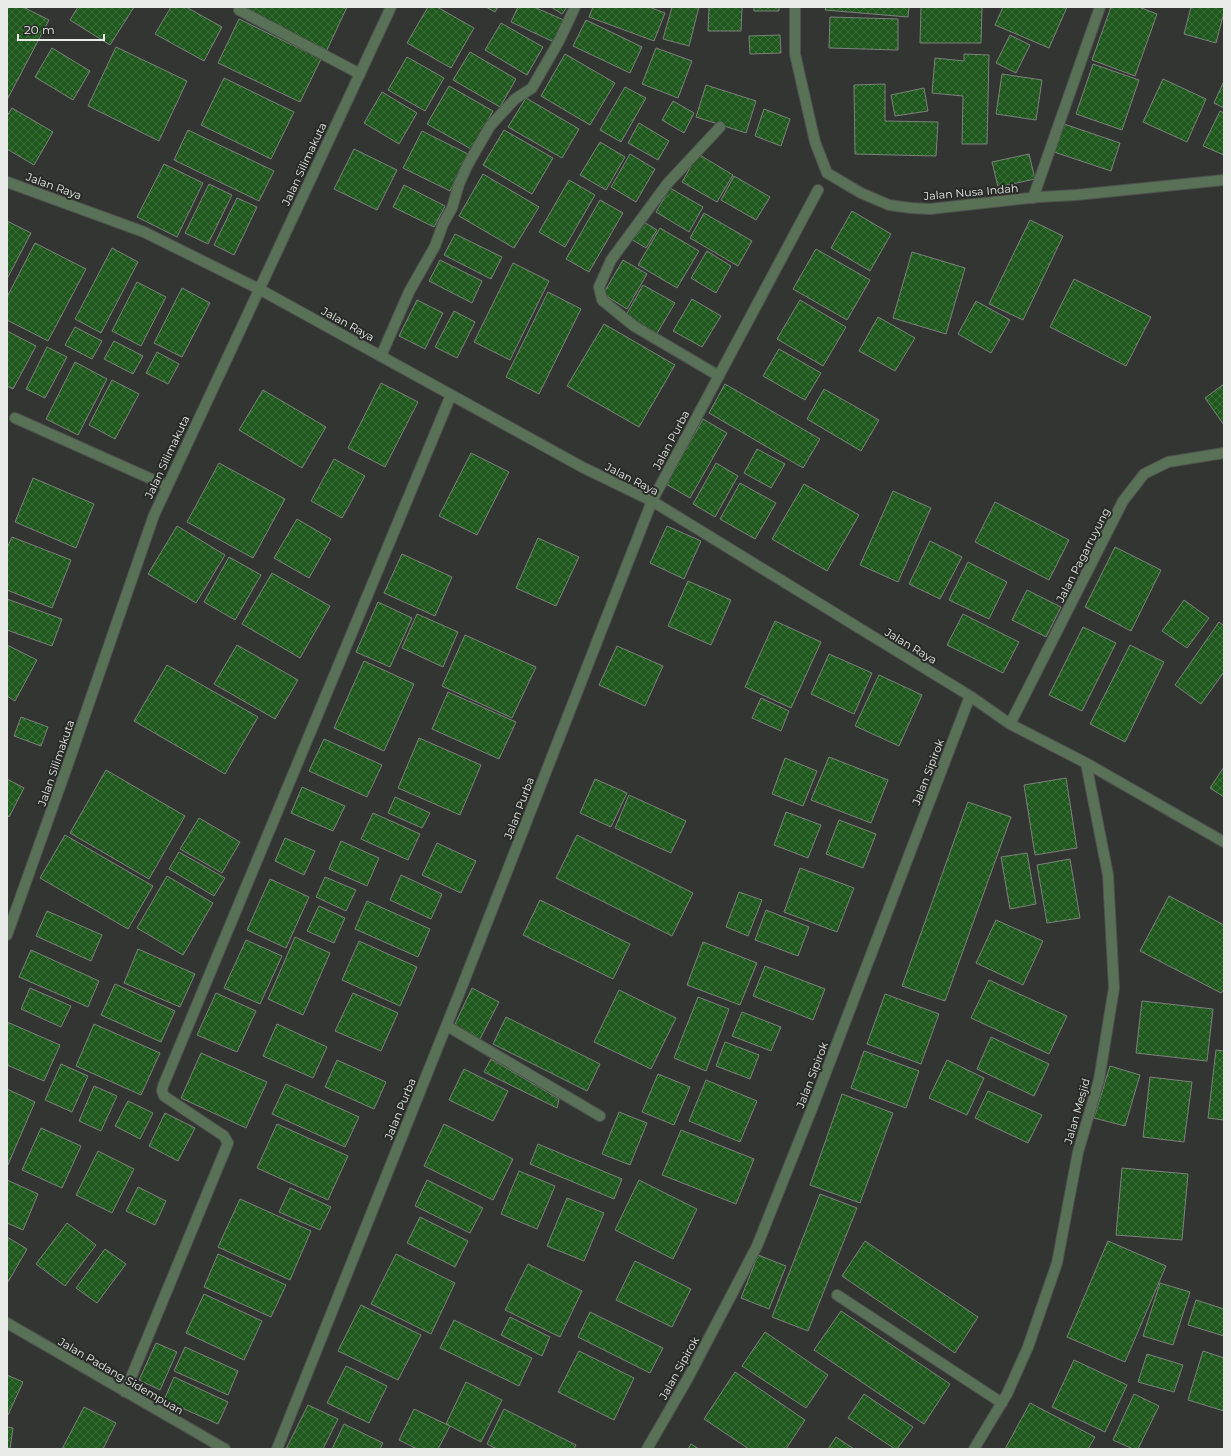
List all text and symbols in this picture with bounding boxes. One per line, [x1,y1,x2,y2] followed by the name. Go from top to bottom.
[18,16,104,42] scale bar
[24,22,55,37] text: 20 m
[278,120,329,209] street label: Jalan Silimakuta
[23,169,84,203] street label: Jalan Raya
[922,181,1019,203] street label: Jalan Nusa Indah
[318,303,377,344] street label: Jalan Raya
[649,408,693,473] street label: Jalan Purba
[141,413,192,502] street label: Jalan Silimakuta
[602,459,661,498] street label: Jalan Raya
[1053,505,1113,606] street label: Jalan Pagarruyung
[882,625,940,667] street label: Jalan Raya
[34,718,77,809] street label: Jalan Silimakuta
[909,737,947,808] street label: Jalan Sipirok
[500,775,537,842] street label: Jalan Purba
[793,1040,831,1111] street label: Jalan Sipirok
[381,1076,419,1143] street label: Jalan Purba
[1061,1077,1093,1146] street label: Jalan Mesjid
[55,1334,186,1418] street label: Jalan Padang Sidempuan
[656,1334,702,1403] street label: Jalan Sipirok

